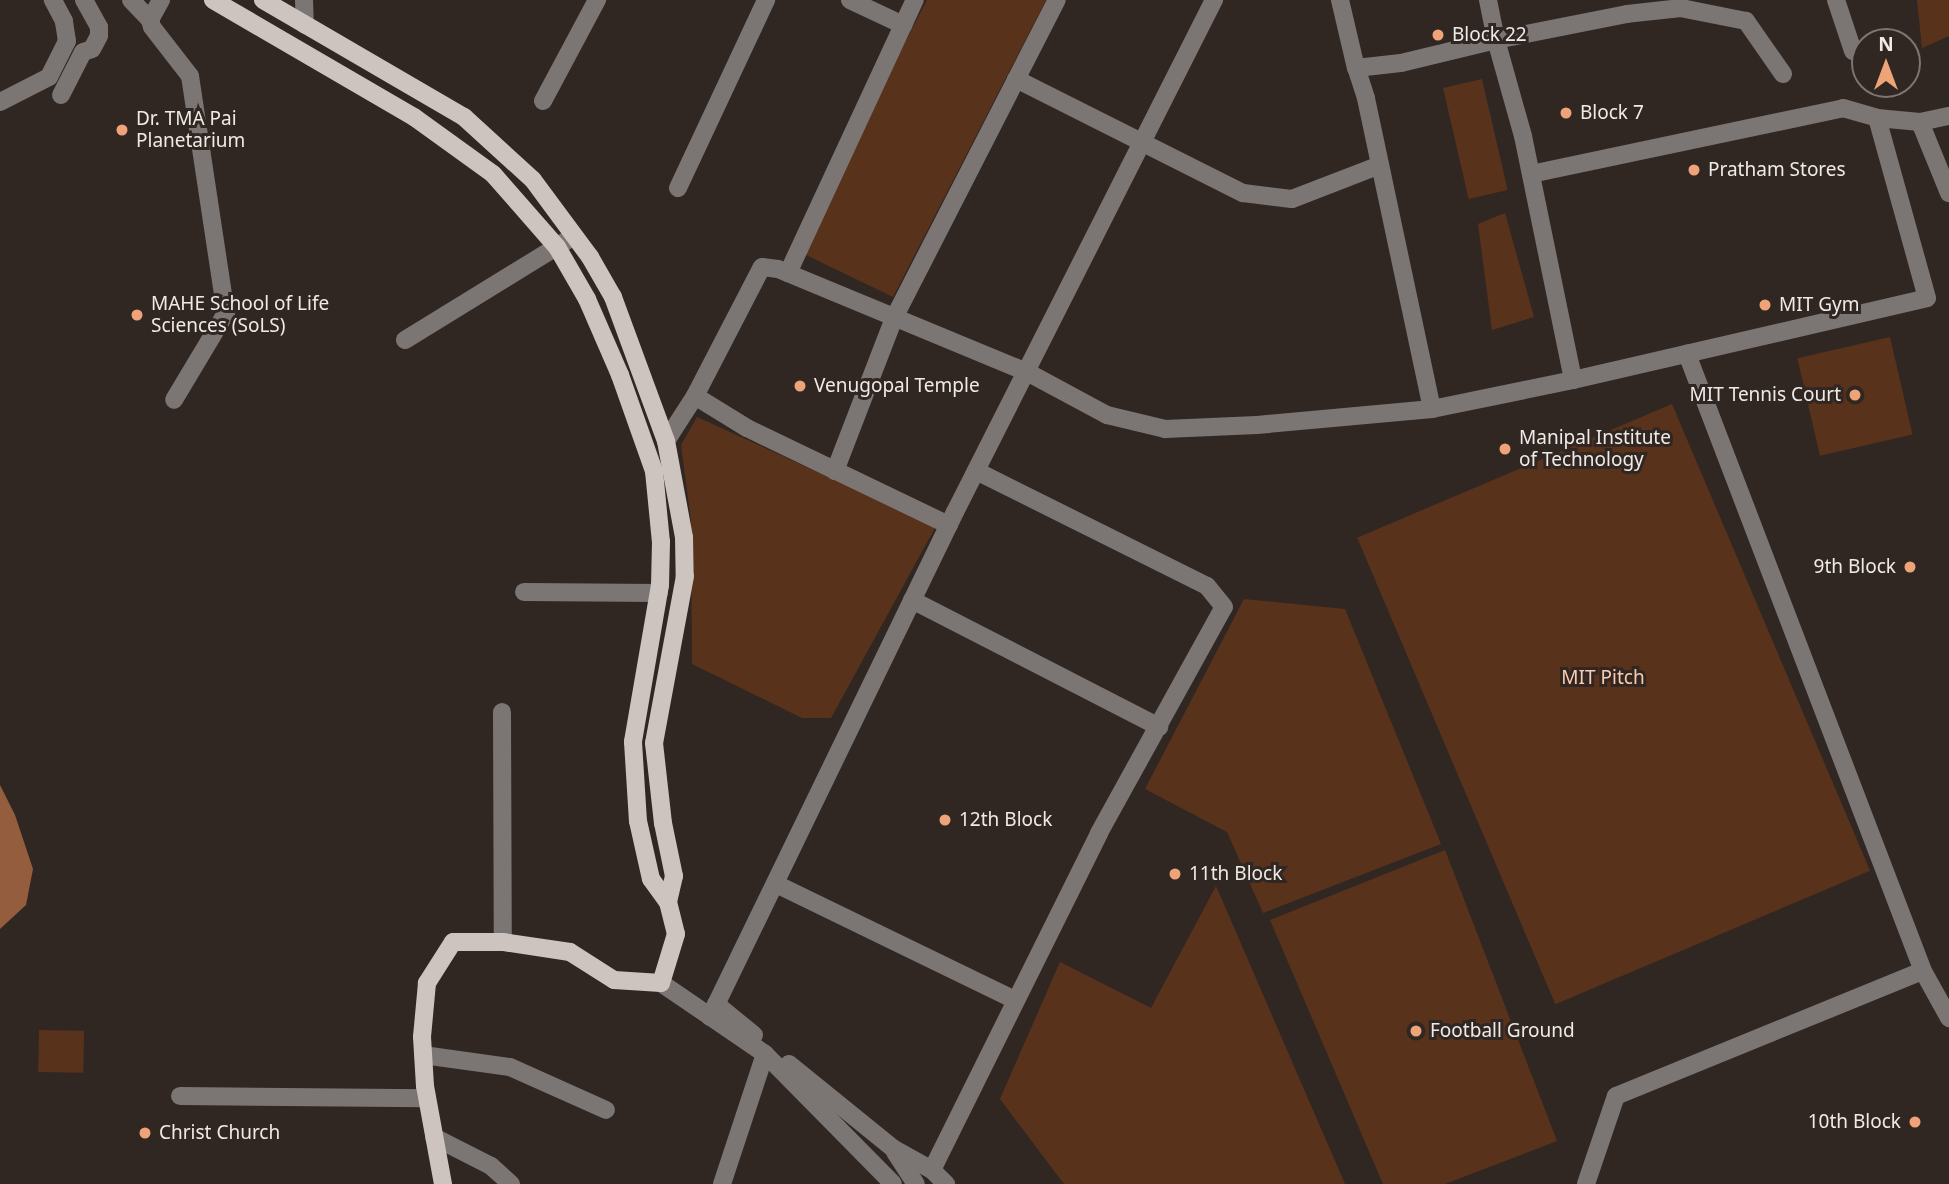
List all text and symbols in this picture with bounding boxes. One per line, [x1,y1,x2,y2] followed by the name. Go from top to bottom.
[1452,24,1527,46] place label: Block 22
[1430,27,1446,43] marker: Block 22
[1851,28,1921,98] north arrow
[1878,31,1894,57] text: N
[1580,102,1644,124] place label: Block 7
[1558,105,1574,121] marker: Block 7
[136,108,245,152] place label: Dr. TMA Pai Planetarium
[114,122,130,138] marker: Dr. TMA Pai Planetarium
[1708,159,1846,181] place label: Pratham Stores
[1686,162,1702,178] marker: Pratham Stores
[151,293,329,337] place label: MAHE School of Life Sciences (SoLS)
[1779,294,1859,316] place label: MIT Gym
[1757,297,1773,313] marker: MIT Gym
[129,307,145,323] marker: MAHE School of Life Sciences (SoLS)
[814,375,980,397] place label: Venugopal Temple
[792,378,808,394] marker: Venugopal Temple
[1689,384,1841,406] place label: MIT Tennis Court
[1847,387,1863,403] marker: MIT Tennis Court
[1519,427,1671,471] place label: Manipal Institute of Technology
[1497,441,1513,457] marker: Manipal Institute of Technology
[1814,556,1896,578] place label: 9th Block
[1902,559,1918,575] marker: 9th Block
[1561,667,1645,689] park label: MIT Pitch
[959,809,1052,831] place label: 12th Block
[937,812,953,828] marker: 12th Block
[1189,863,1282,885] place label: 11th Block
[1167,866,1183,882] marker: 11th Block
[1430,1020,1575,1042] place label: Football Ground
[1408,1023,1424,1039] marker: Football Ground
[1808,1111,1901,1133] place label: 10th Block
[1907,1114,1923,1130] marker: 10th Block
[159,1122,280,1144] place label: Christ Church
[137,1125,153,1141] marker: Christ Church

